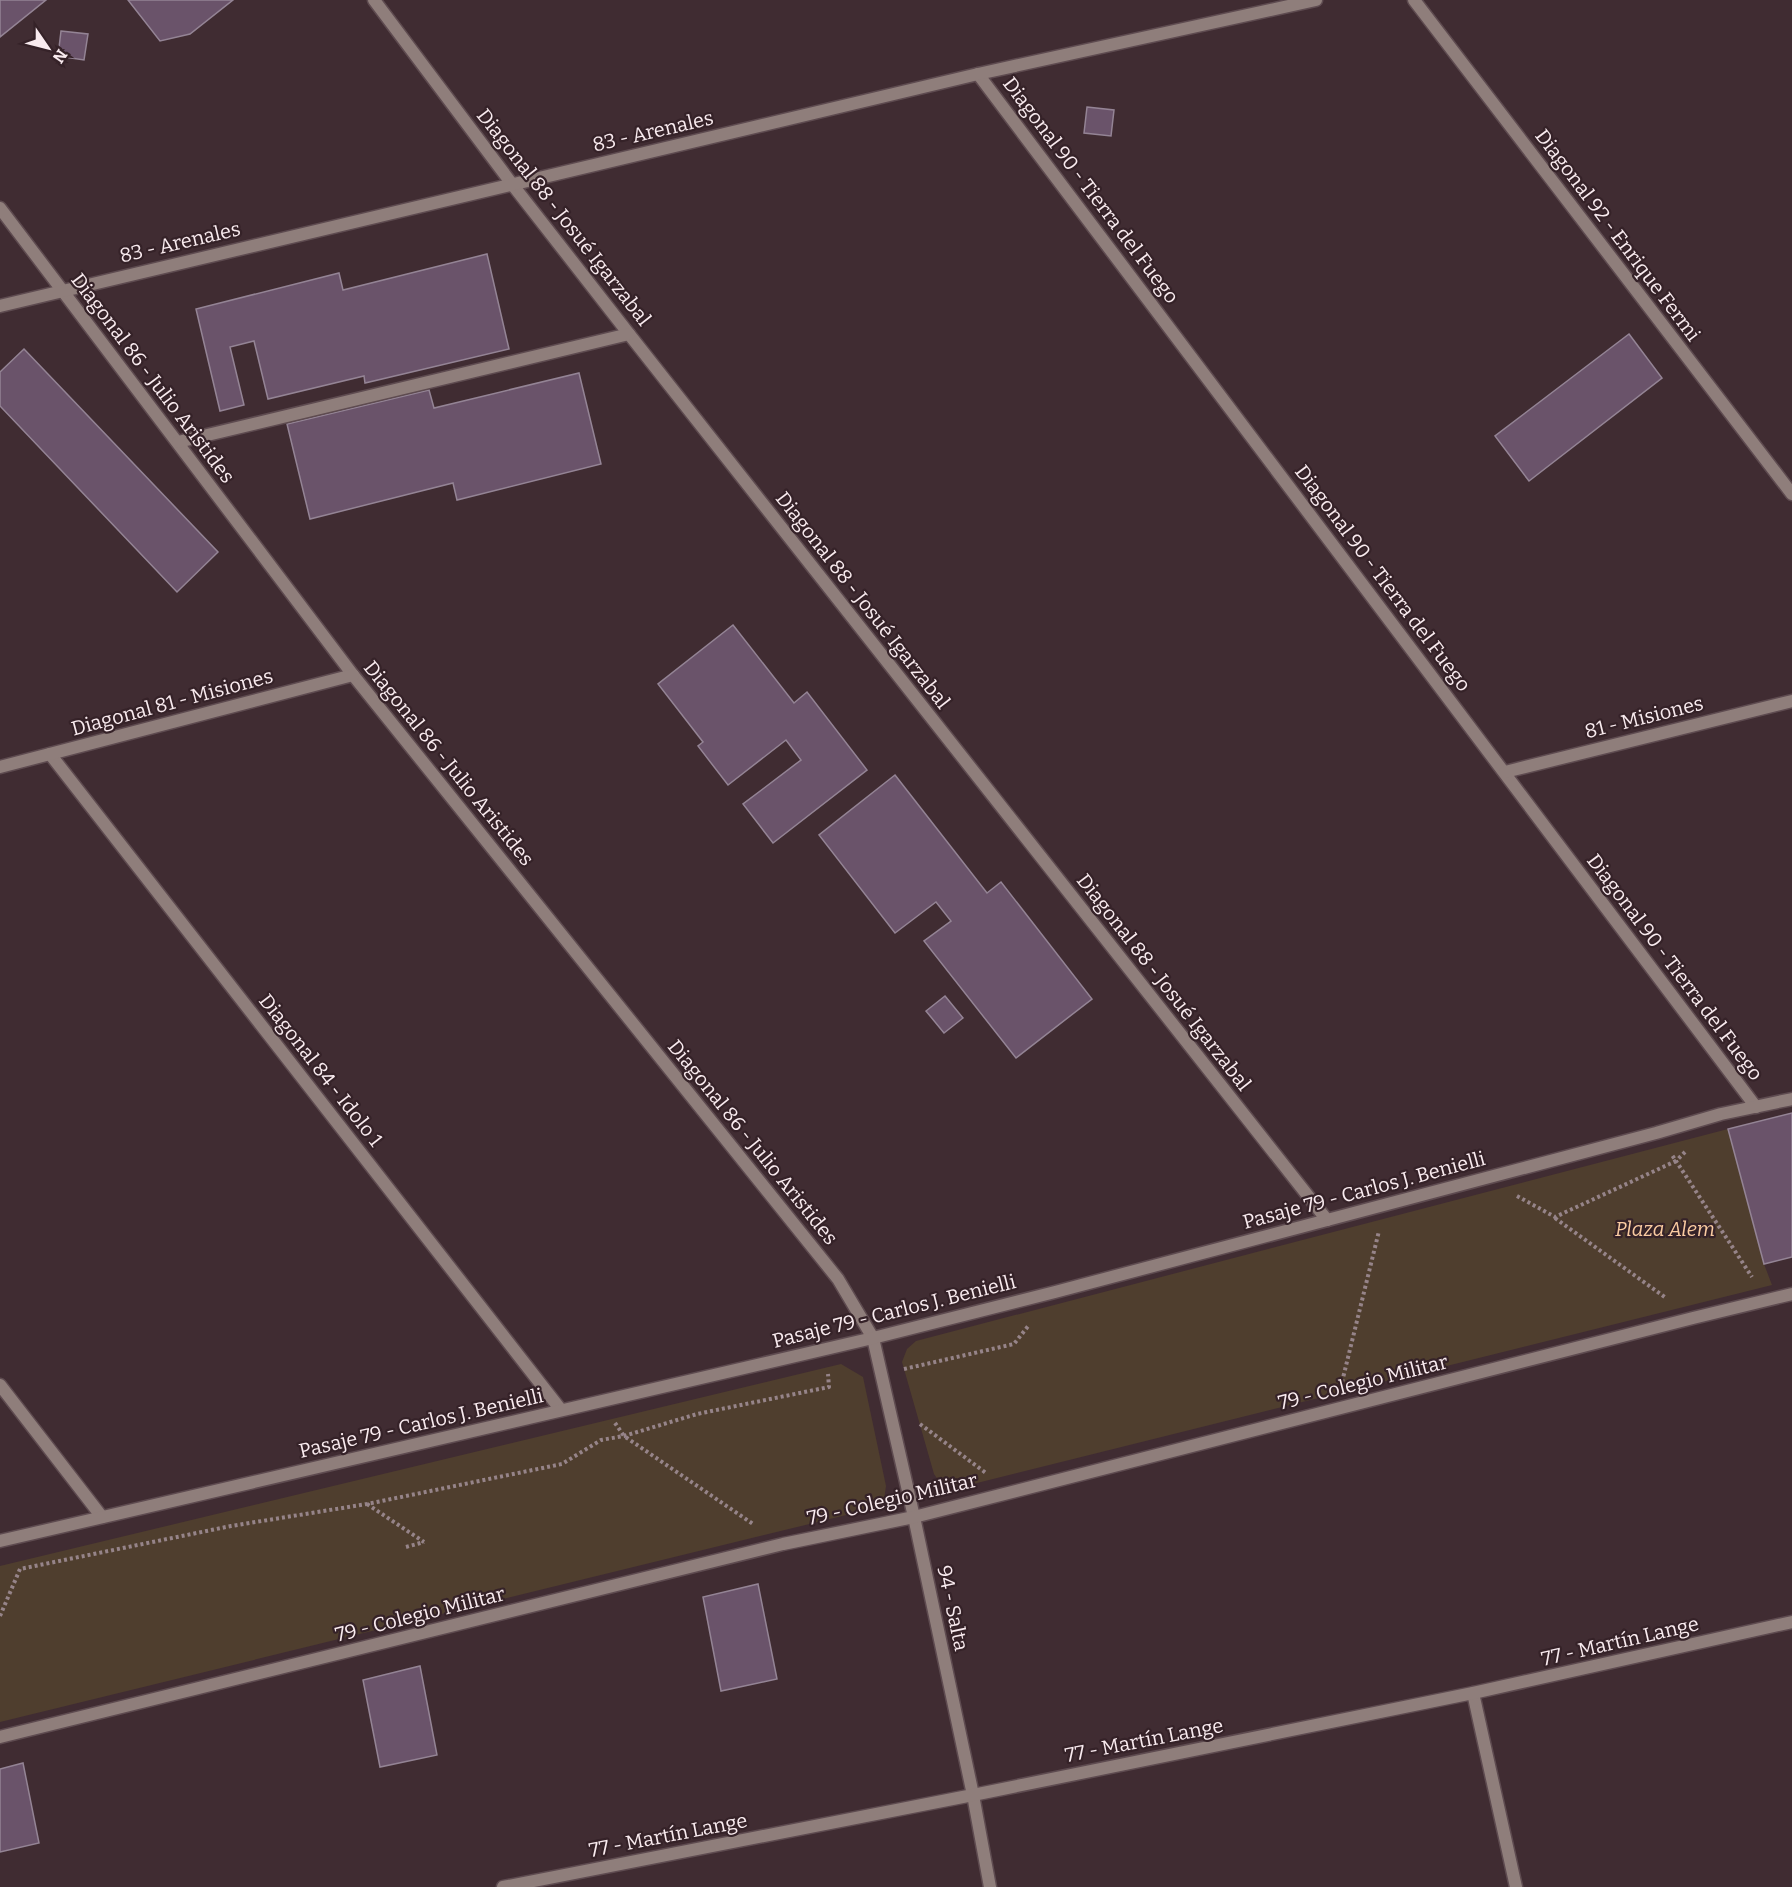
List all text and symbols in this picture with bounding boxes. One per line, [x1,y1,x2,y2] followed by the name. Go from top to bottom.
[18,18,78,78] north arrow
[49,46,71,67] text: N
[998,72,1184,308] street label: Diagonal 90 - Tierra del Fuego
[472,104,656,330] street label: Diagonal 88 - Josué Igarzabal
[590,105,716,157] street label: 83 - Arenales
[1530,124,1706,346] street label: Diagonal 92 - Enrique Fermi
[117,216,243,268] street label: 83 - Arenales
[66,268,240,488] street label: Diagonal 86 - Julio Aristides
[1290,460,1476,696] street label: Diagonal 90 - Tierra del Fuego
[771,487,955,713] street label: Diagonal 88 - Josué Igarzabal
[359,656,539,870] street label: Diagonal 86 - Julio Aristides
[69,664,275,740] street label: Diagonal 81 - Misiones
[1582,691,1706,743] street label: 81 - Misiones
[1582,849,1768,1085] street label: Diagonal 90 - Tierra del Fuego
[1072,869,1256,1095] street label: Diagonal 88 - Josué Igarzabal
[254,989,388,1151] street label: Diagonal 84 - Idolo 1
[663,1035,843,1249] street label: Diagonal 86 - Julio Aristides
[1240,1146,1488,1235] street label: Pasaje 79 - Carlos J. Benielli
[1615,1217,1715,1241] park label: Plaza Alem
[770,1269,1018,1354] street label: Pasaje 79 - Carlos J. Benielli
[1276,1349,1450,1415] street label: 79 - Colegio Militar
[296,1383,546,1464] street label: Pasaje 79 - Carlos J. Benielli
[805,1468,980,1530] street label: 79 - Colegio Militar
[932,1563,974,1653] street label: 94 - Salta
[333,1581,507,1647] street label: 79 - Colegio Militar
[1539,1611,1701,1671] street label: 77 - Martín Lange
[1063,1713,1225,1767] street label: 77 - Martín Lange
[587,1808,749,1862] street label: 77 - Martín Lange

